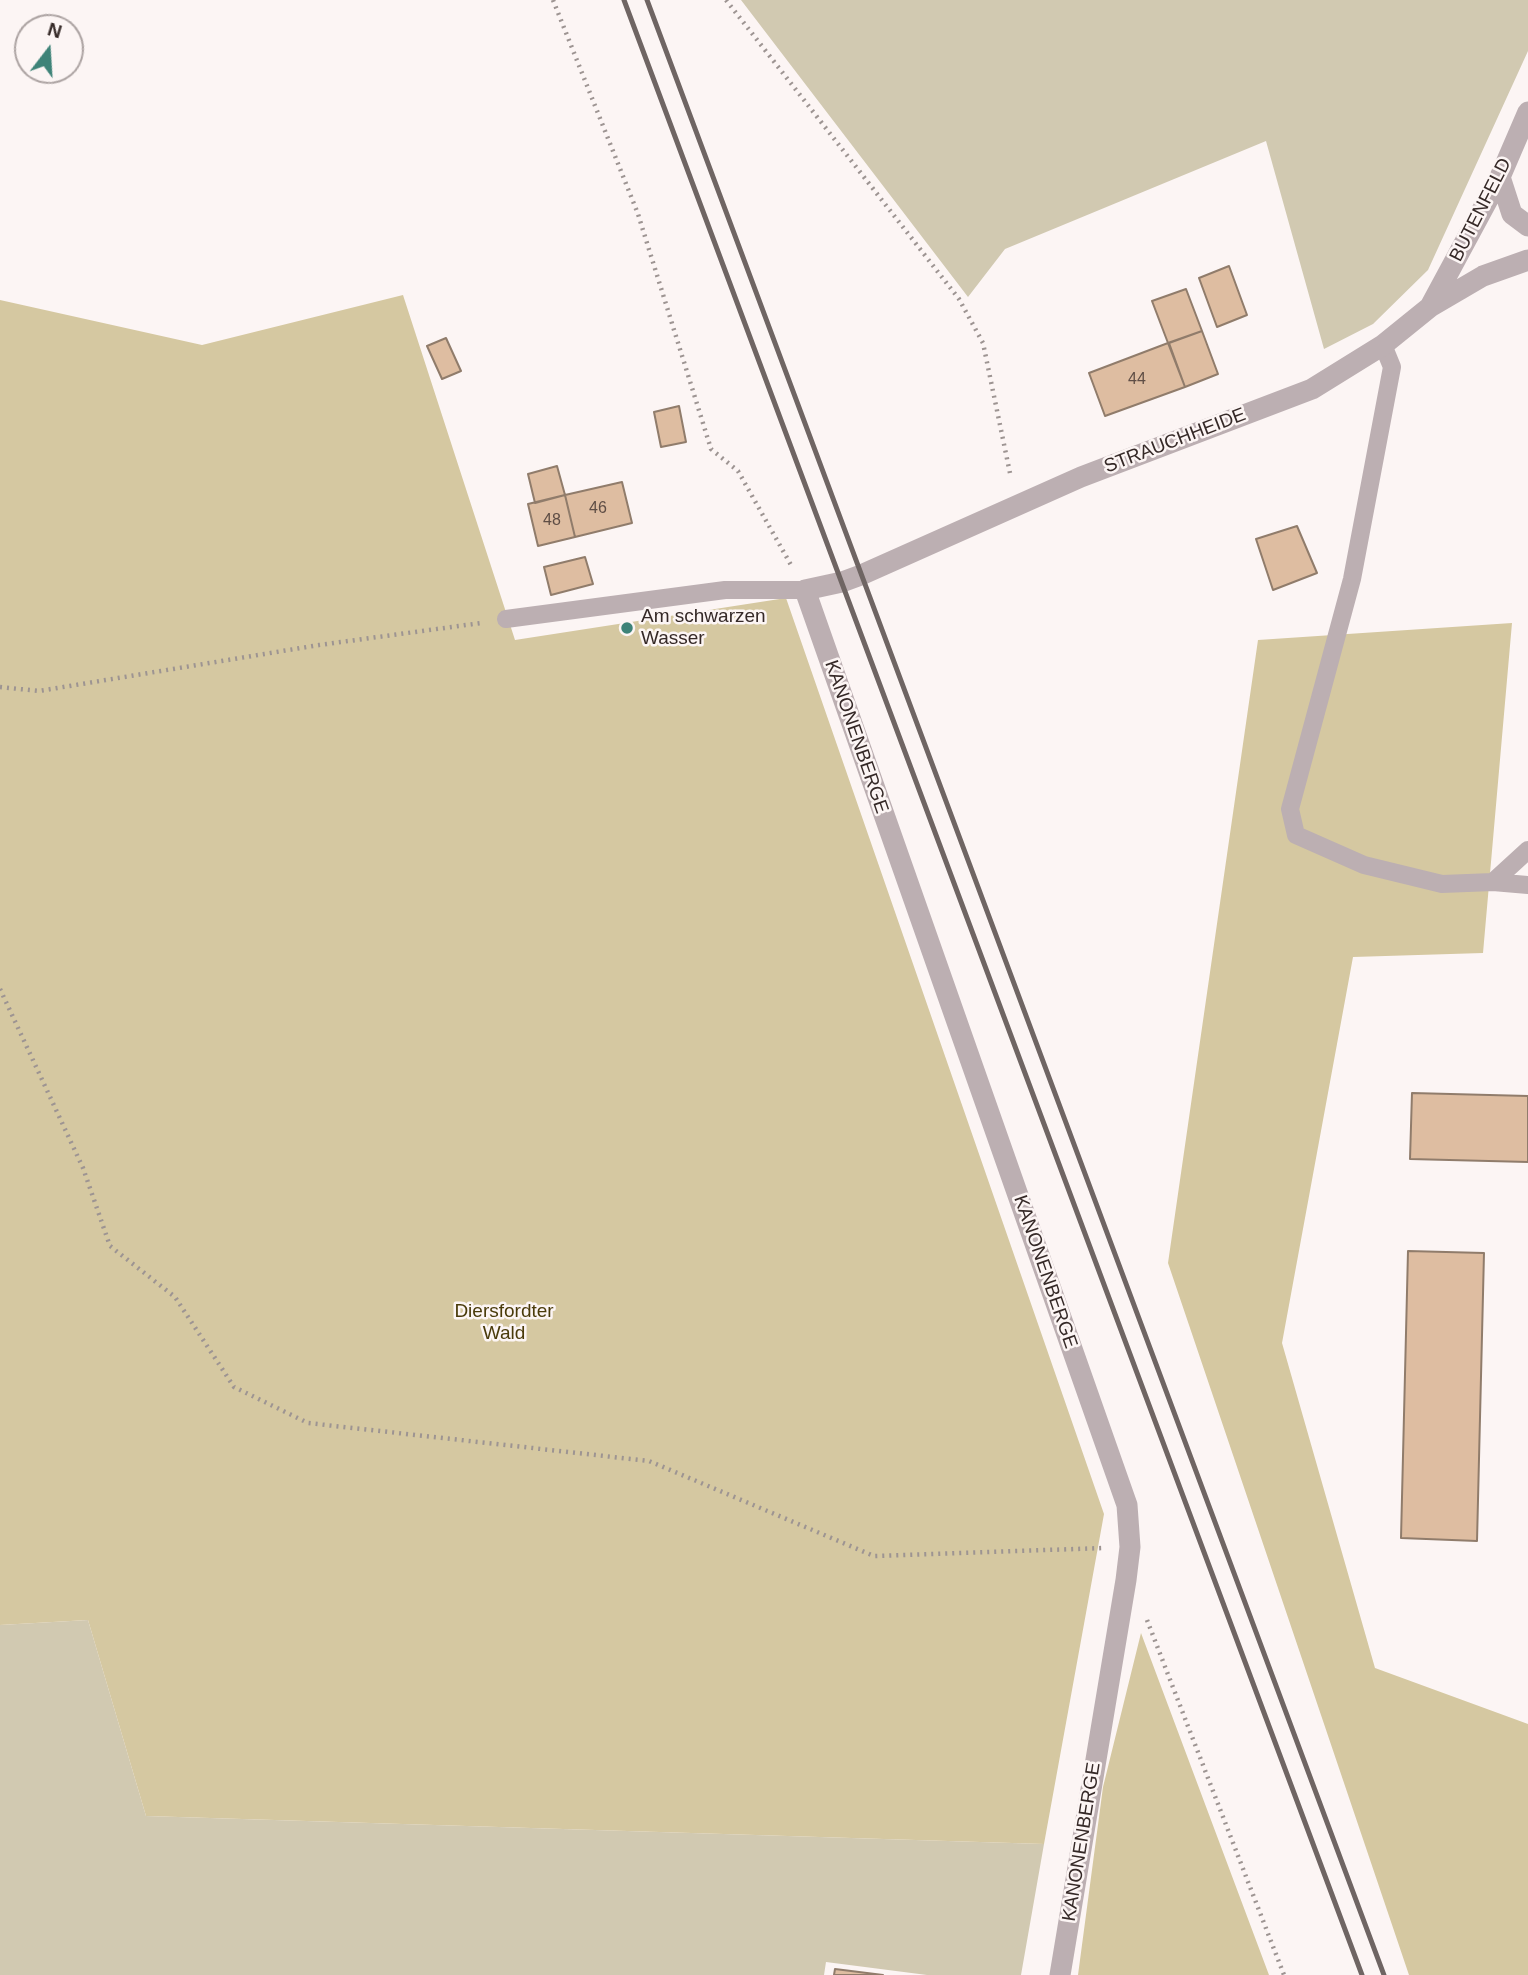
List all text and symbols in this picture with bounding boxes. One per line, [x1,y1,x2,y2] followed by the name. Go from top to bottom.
[14,14,84,84] north arrow
[45,18,64,42] text: N
[1445,155,1517,265] street label: BUTENFELD
[1128,370,1146,390] house number: 44
[1101,403,1249,479] street label: STRAUCHHEIDE
[589,499,607,519] house number: 46
[543,511,561,531] house number: 48
[641,606,766,650] place label: Am schwarzen Wasser
[619,620,635,636] marker: Am schwarzen Wasser
[819,657,893,817] street label: KANONENBERGE
[1008,1192,1082,1352] street label: KANONENBERGE
[454,1301,554,1345] park label: Diersfordter Wald
[1058,1761,1106,1923] street label: KANONENBERGE

